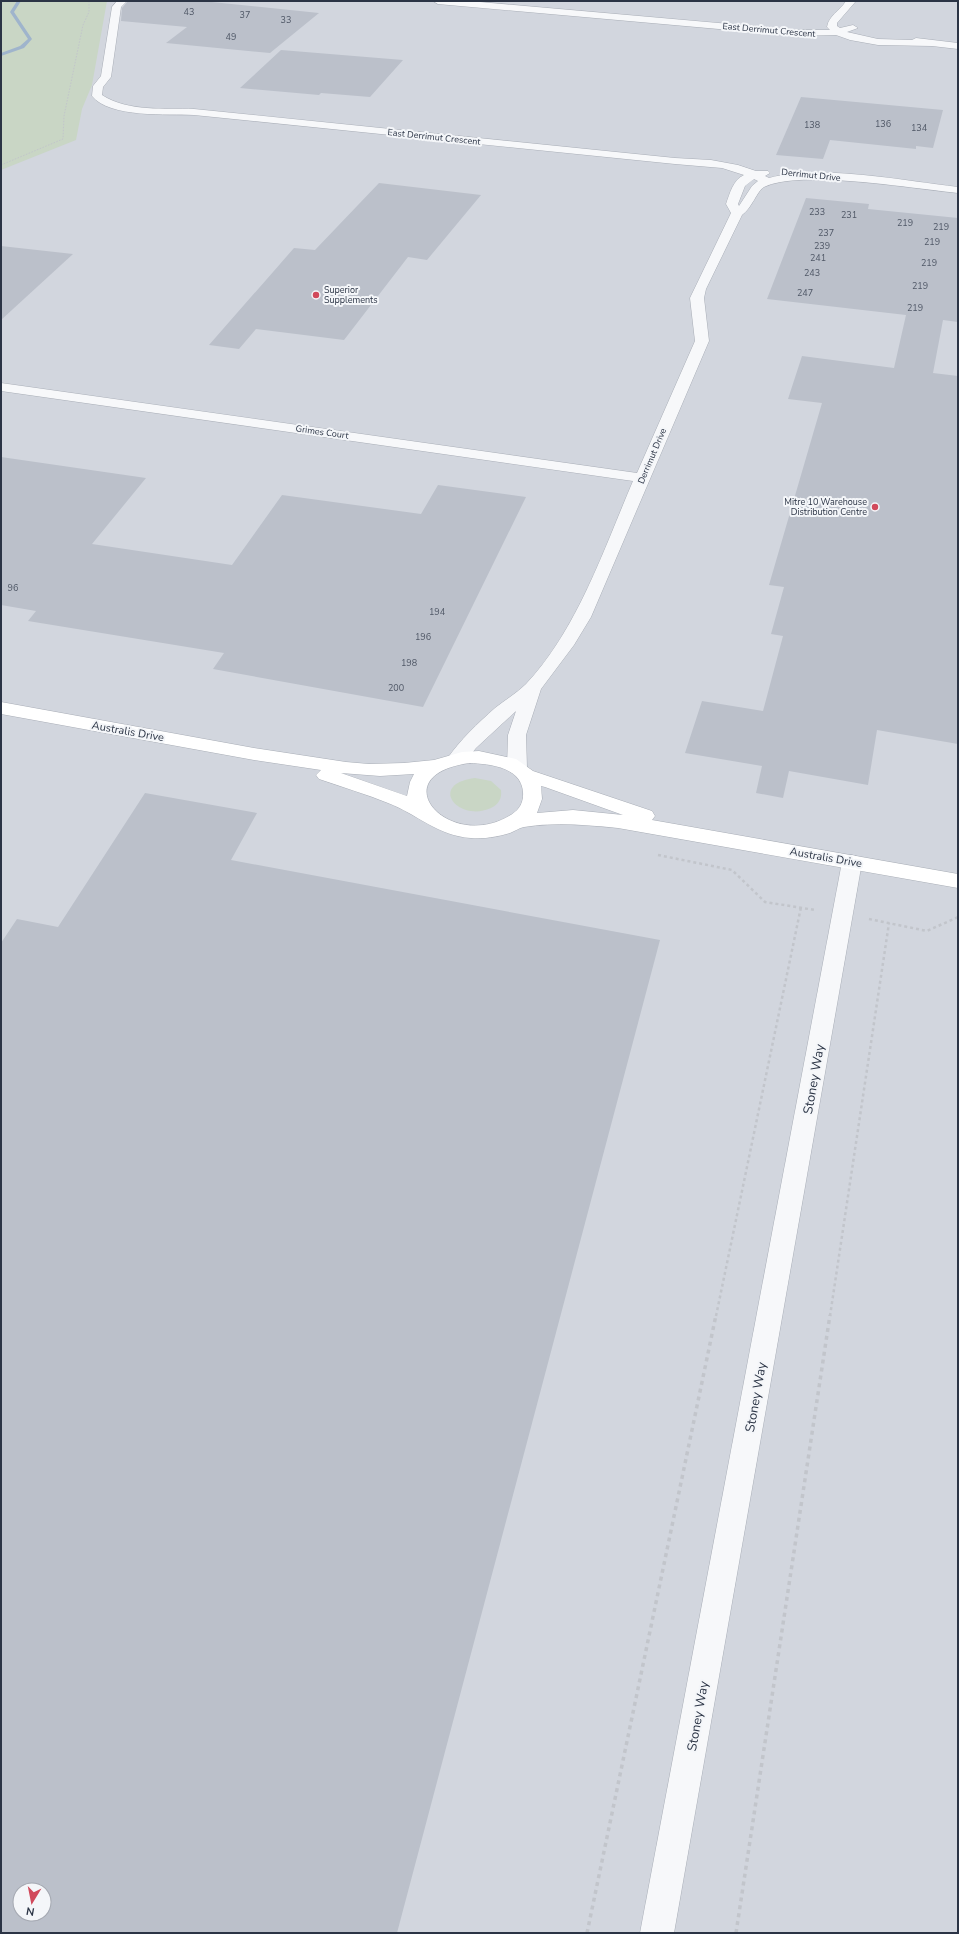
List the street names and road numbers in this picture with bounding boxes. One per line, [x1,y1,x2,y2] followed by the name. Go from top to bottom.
[722,20,817,40] street label: East Derrimut Crescent
[387,126,482,148] street label: East Derrimut Crescent
[781,166,841,184] street label: Derrimut Drive
[295,422,350,442] street label: Grimes Court
[635,426,669,486] street label: Derrimut Drive
[91,718,165,745] street label: Australis Drive
[789,844,863,871] street label: Australis Drive
[799,1042,829,1116] street label: Stoney Way
[741,1360,771,1434] street label: Stoney Way
[683,1679,713,1753] street label: Stoney Way

